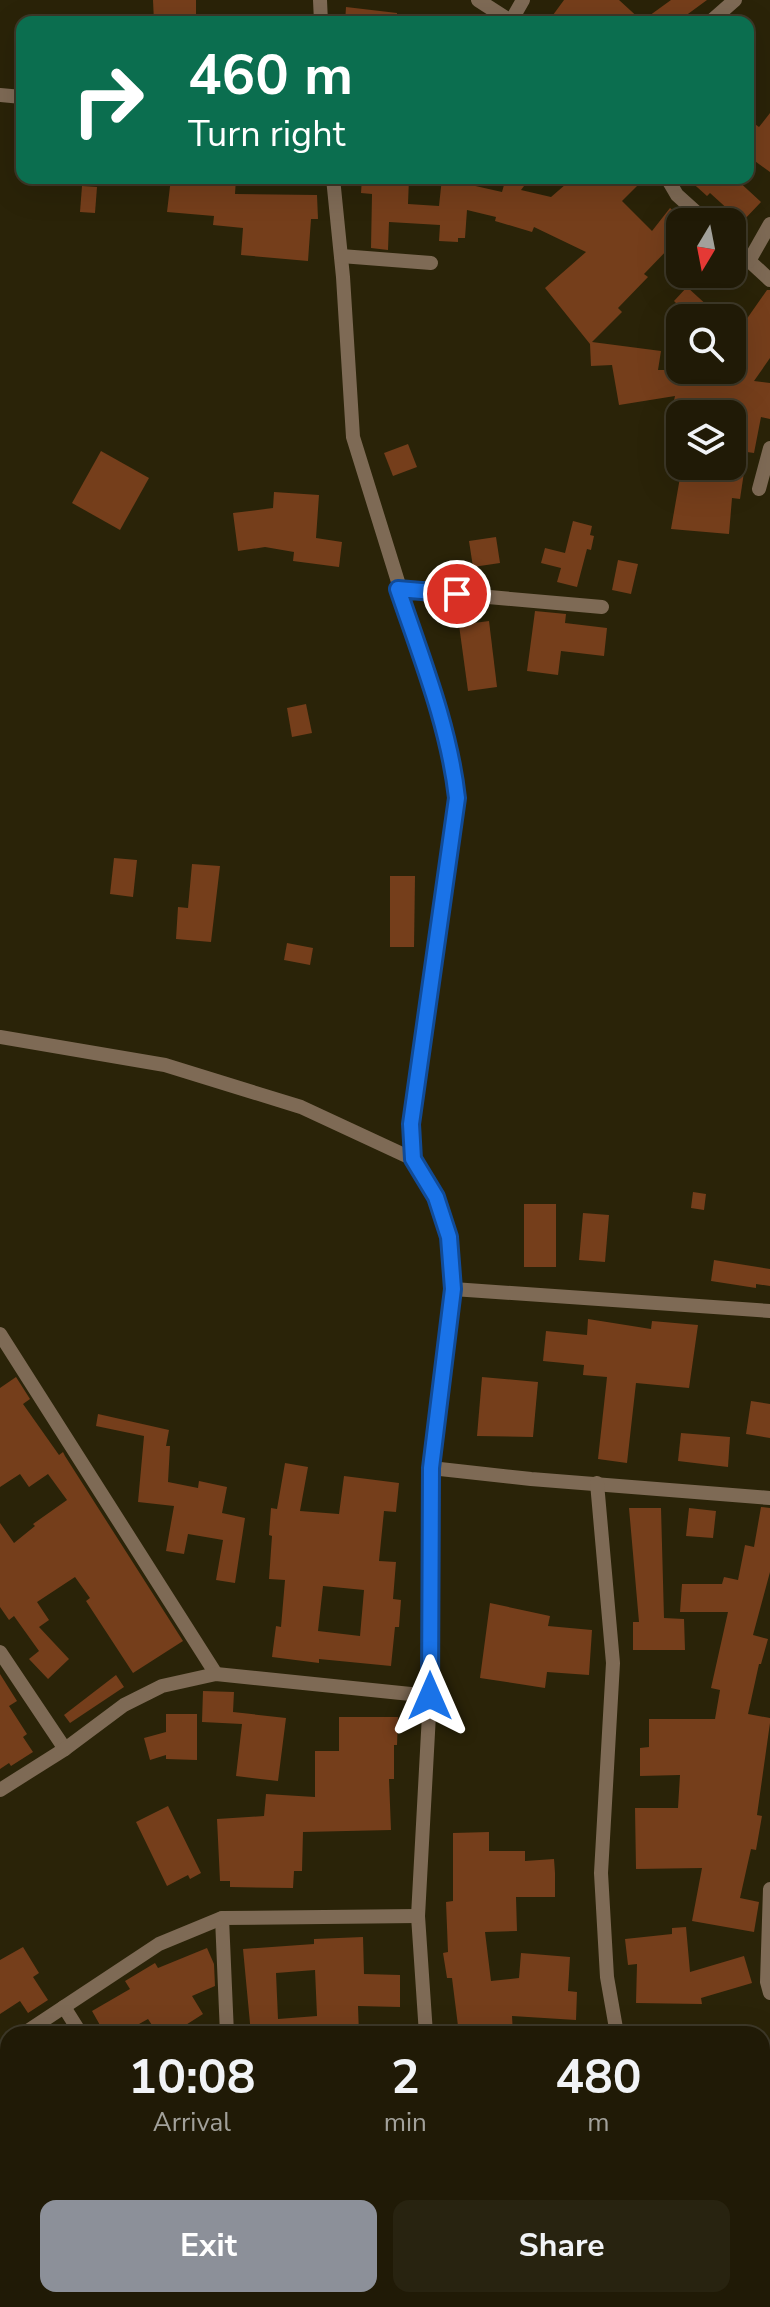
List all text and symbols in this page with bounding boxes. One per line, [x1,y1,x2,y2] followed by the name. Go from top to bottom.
[188,37,353,114] text: 460 m
[56,48,160,152] icon: right
[188,110,345,159] text: Turn right
[666,208,746,288] north arrow
[666,208,746,480] map controls
[666,304,746,384] button: search
[666,400,746,480] button: layers
[423,560,491,628] pin
[435,572,479,616] icon: arrive
[388,1654,472,1738] position arrow
[128,2044,255,2110] text: 10:08
[391,2044,420,2110] text: 2
[555,2044,642,2110] text: 480
[153,2105,231,2140] text: Arrival
[384,2105,427,2140] text: min
[587,2105,610,2140] text: m
[40,2200,377,2292] button: Exit
[393,2200,730,2292] button: Share

